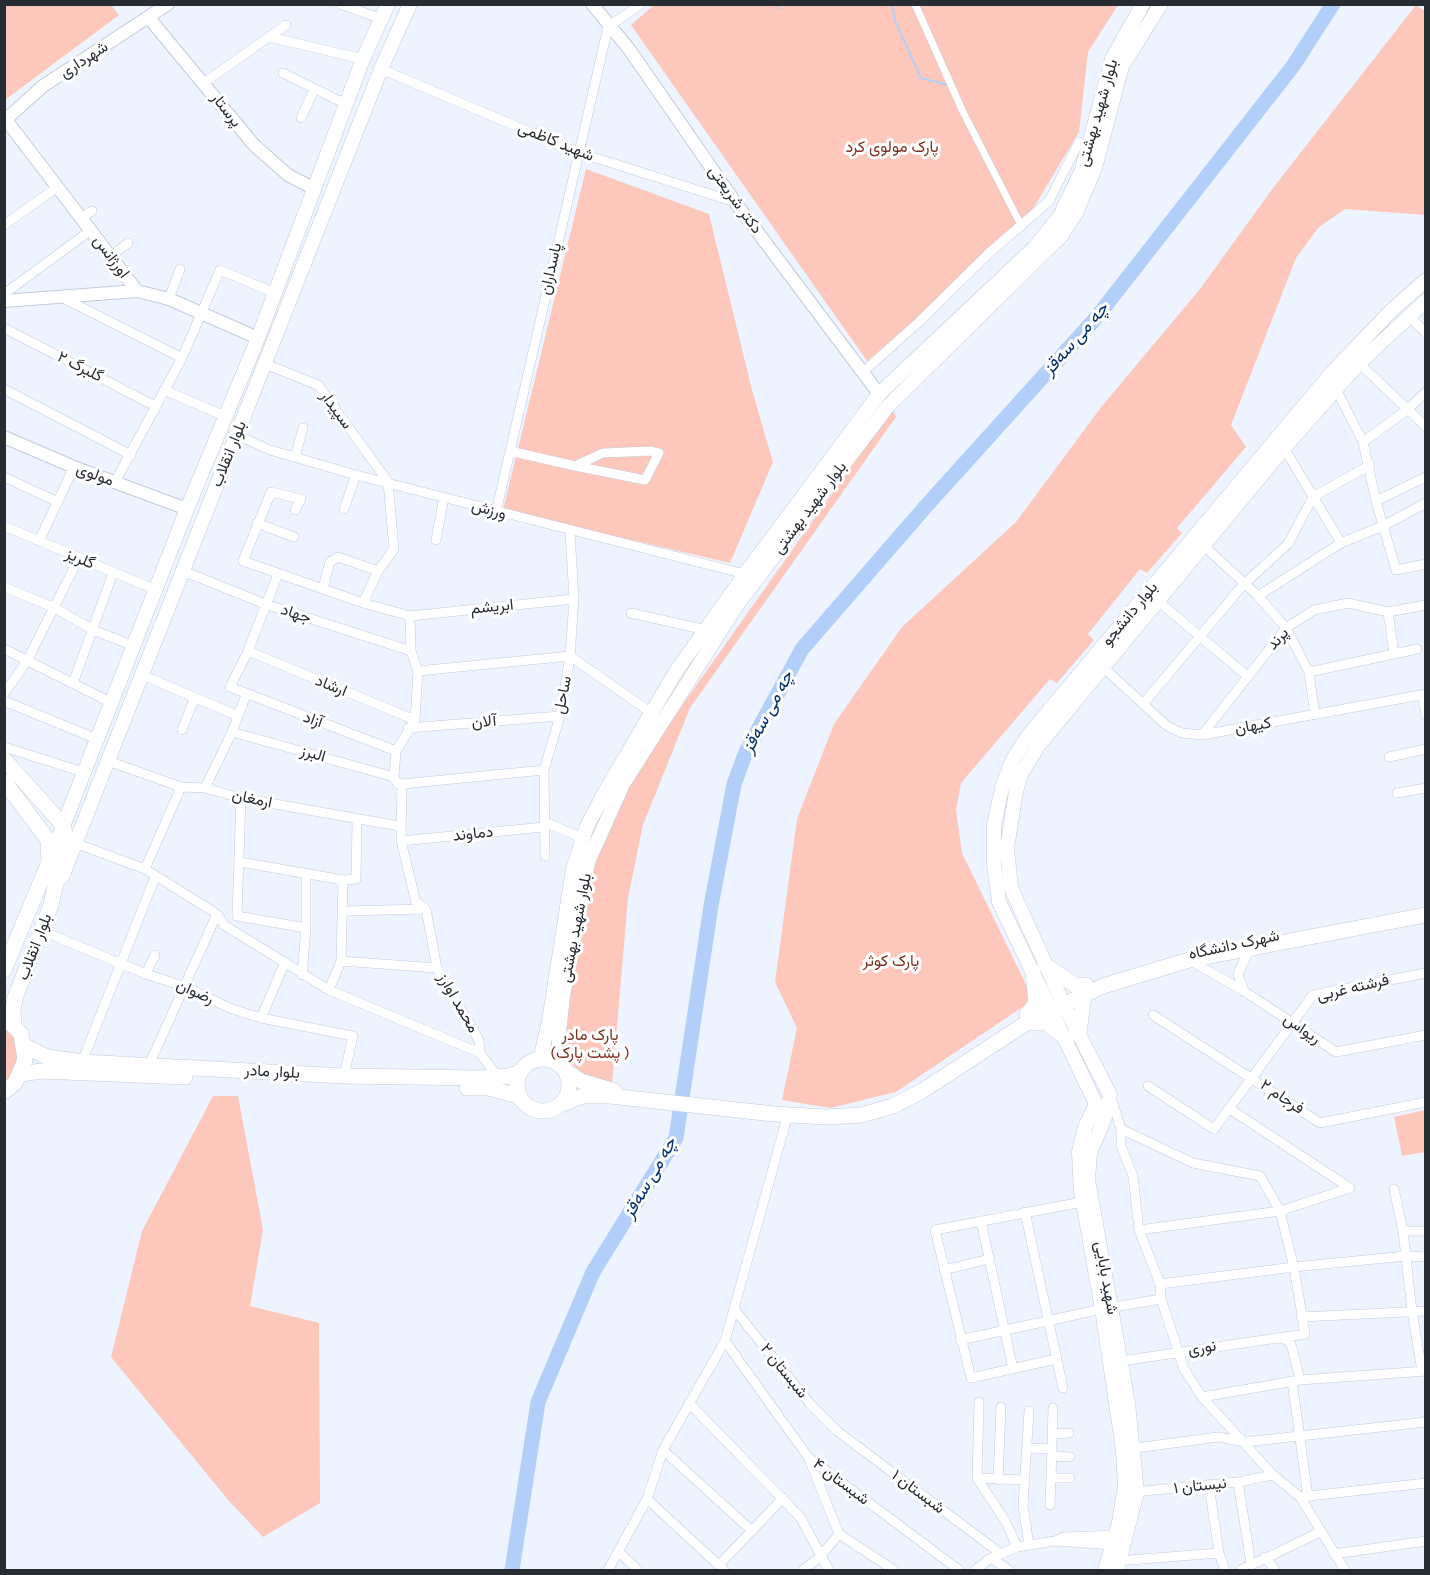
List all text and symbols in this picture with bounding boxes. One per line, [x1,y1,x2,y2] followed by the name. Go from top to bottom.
[56,37,112,83] street label: شهرداری
[1073,57,1123,169] street label: بلوار شهید بهشتی
[206,89,246,131] street label: پرستار
[515,118,597,166] street label: شهید کاظمی
[845,137,939,157] park label: پارک مولوی کرد
[704,162,766,238] street label: دکتر شریعتی
[89,232,133,282] street label: اورژانس
[536,241,566,297] street label: پاسداران
[1039,298,1113,380] water label: چە می سەقز
[54,347,106,387] street label: گلبرگ ۲
[316,387,356,433] street label: سپیدار
[207,418,251,490] street label: بلوار انقلاب
[769,458,851,558] street label: بلوار شهید بهشتی
[74,459,116,491] street label: مولوی
[469,496,509,524] street label: ورزش
[62,544,98,574] street label: گلریز
[1098,578,1162,650] street label: بلوار دانشجو
[469,595,515,619] street label: ابریشم
[279,600,313,628] street label: جهاد
[1263,624,1293,654] street label: پرند
[737,667,799,757] water label: چە می سەقز
[312,671,350,701] street label: ارشاد
[550,674,576,716] street label: ساحل
[301,708,325,732] street label: آزاد
[471,711,497,733] street label: آلان
[1233,713,1273,739] street label: کیهان
[298,741,328,767] street label: البرز
[230,785,274,813] street label: ارمغان
[452,822,494,846] street label: دماوند
[556,872,596,984] street label: بلوار شهید بهشتی
[14,911,56,983] street label: بلوار انقلاب
[1187,926,1281,964] street label: شهرک دانشگاه
[863,951,919,971] park label: پارک کوثر
[433,970,483,1036] street label: محمد اوارز
[1315,970,1391,1006] street label: فرشته غربی
[173,975,217,1009] street label: رضوان
[1280,1010,1324,1048] street label: ریواس
[550,1025,630,1063] park label: پارک مادر (پشت پارک )
[244,1061,300,1083] street label: بلوار مادر
[1256,1075,1308,1119] street label: فرجام ۲
[618,1134,682,1222] water label: چە می سەقز
[1090,1240,1122,1316] street label: شهید بابایی
[1186,1336,1218,1360] street label: نوری
[756,1340,812,1402] street label: شبستان ۲
[809,1455,873,1509] street label: شبستان ۴
[888,1466,948,1518] street label: شبستان ۱
[1172,1474,1228,1498] street label: نیستان ۱

